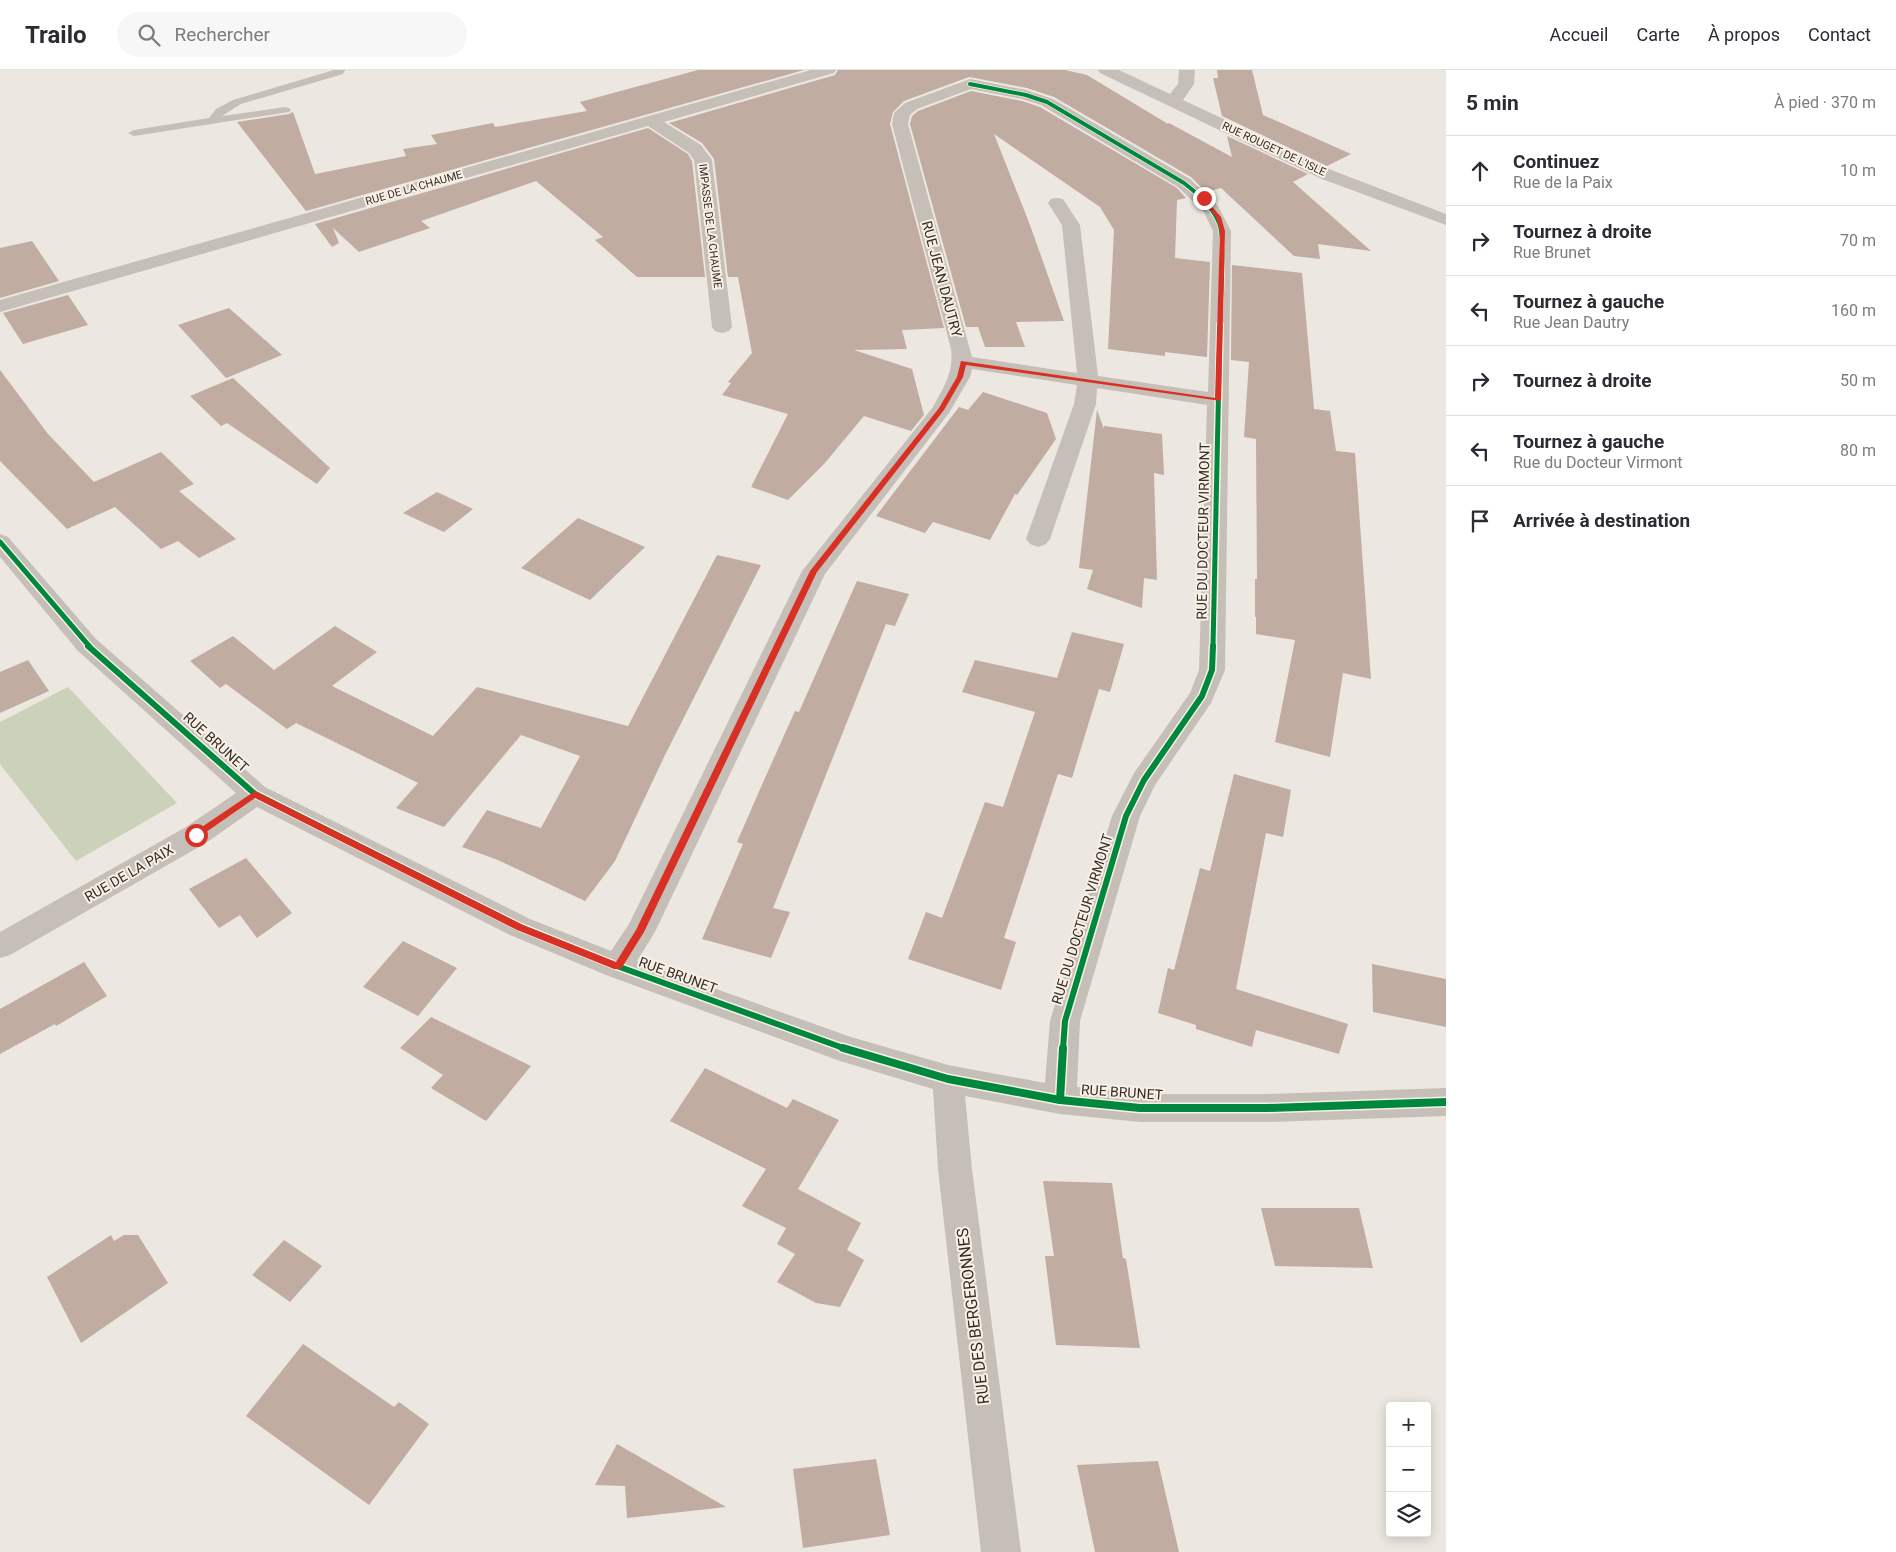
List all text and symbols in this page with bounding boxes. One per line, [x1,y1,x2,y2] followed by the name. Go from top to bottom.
[117,12,467,57] search box
[25,21,87,49] text: Trailo
[135,21,163,49] icon: search
[175,23,270,46] text: Rechercher
[1550,24,1608,45] text: Accueil
[1636,24,1680,45] text: Carte
[1708,24,1780,45] text: À propos
[1808,24,1871,45] text: Contact
[1466,91,1519,115] text: 5 min
[1774,93,1876,112] text: À pied · 370 m
[1220,119,1328,179] street label: RUE ROUGET DE L'ISLE
[1513,150,1599,173] text: Continuez
[1466,157,1494,185] icon: ahead
[1840,161,1876,180] text: 10 m
[696,163,724,289] street label: IMPASSE DE LA CHAUME
[364,168,464,208] street label: RUE DE LA CHAUME
[1513,173,1613,192] text: Rue de la Paix
[1193,187,1216,210] route end
[919,219,965,339] street label: RUE JEAN DAUTRY
[1513,220,1652,243] text: Tournez à droite
[1466,227,1494,255] icon: right
[1840,231,1876,250] text: 70 m
[1513,243,1591,262] text: Rue Brunet
[1513,290,1664,313] text: Tournez à gauche
[1466,297,1494,325] icon: left
[1831,301,1876,320] text: 160 m
[1513,313,1629,332] text: Rue Jean Dautry
[1466,367,1494,395] icon: right
[1513,369,1652,392] text: Tournez à droite
[1840,371,1876,390] text: 50 m
[1513,430,1664,453] text: Tournez à gauche
[1466,437,1494,465] icon: left
[1840,441,1876,460] text: 80 m
[1193,442,1213,620] street label: RUE DU DOCTEUR VIRMONT
[1513,453,1683,472] text: Rue du Docteur Virmont
[1466,507,1494,535] icon: arrive
[1513,509,1690,532] text: Arrivée à destination
[180,709,252,776] street label: RUE BRUNET
[185,824,208,847] route start
[1048,831,1116,1006] street label: RUE DU DOCTEUR VIRMONT
[82,841,176,905] street label: RUE DE LA PAIX
[637,953,720,997] street label: RUE BRUNET
[1081,1081,1164,1103] street label: RUE BRUNET
[953,1227,993,1405] street label: RUE DES BERGERONNES
[1386,1402,1431,1537] map controls
[1386,1402,1431,1447] button: +
[1386,1447,1431,1492] button: −
[1386,1492,1431,1537] button: layers

